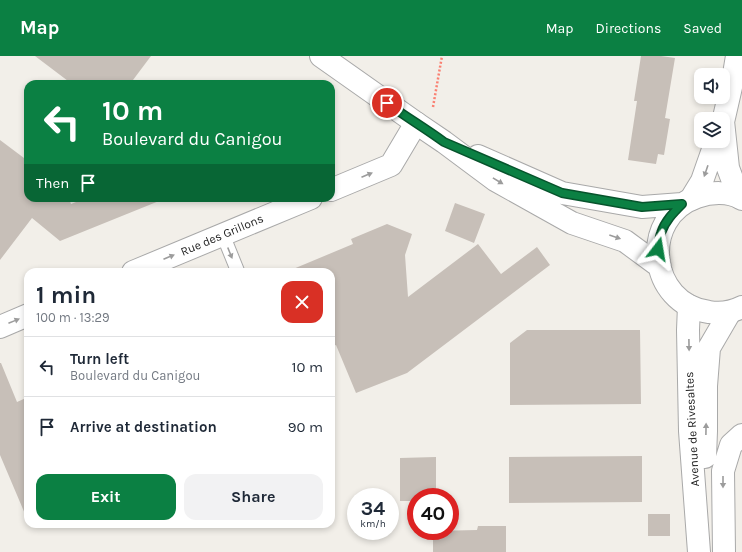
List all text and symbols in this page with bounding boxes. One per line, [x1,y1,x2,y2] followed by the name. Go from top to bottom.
[20,17,59,39] text: Map
[546,20,574,37] text: Map
[596,20,661,37] text: Directions
[683,20,722,37] text: Saved
[694,68,730,148] map controls
[694,68,730,104] button: sound
[370,86,404,120] pin
[376,92,398,114] icon: arrive
[102,94,163,127] text: 10 m
[36,96,88,148] icon: left
[694,112,730,148] button: layers
[102,128,283,150] text: Boulevard du Canigou
[702,165,708,177] one-way arrow
[77,172,99,194] icon: arrive
[361,172,373,178] one-way arrow
[36,174,69,192] text: Then
[492,178,504,185] one-way arrow
[179,211,265,259] street label: Rue des Grillons
[637,228,679,270] position arrow
[609,235,621,241] one-way arrow
[228,248,234,260] one-way arrow
[164,254,175,260] one-way arrow
[36,281,96,309] text: 1 min
[281,281,323,323] button: close
[36,310,110,325] text: 100 m · 13:29
[8,318,20,325] one-way arrow
[686,339,692,352] one-way arrow
[70,350,129,368] text: Turn left
[36,356,58,378] icon: left
[292,358,323,376] text: 10 m
[70,368,200,383] text: Boulevard du Canigou
[682,371,702,487] street label: Avenue de Rivesaltes
[36,416,58,438] icon: arrive
[70,418,217,436] text: Arrive at destination
[288,418,323,436] text: 90 m
[703,422,709,435] one-way arrow
[36,474,176,520] button: Exit
[184,474,323,520] button: Share
[720,476,726,489] one-way arrow
[407,488,459,540] speed limit sign: 40
[361,497,385,520] text: 34
[360,518,386,530] text: km/h

